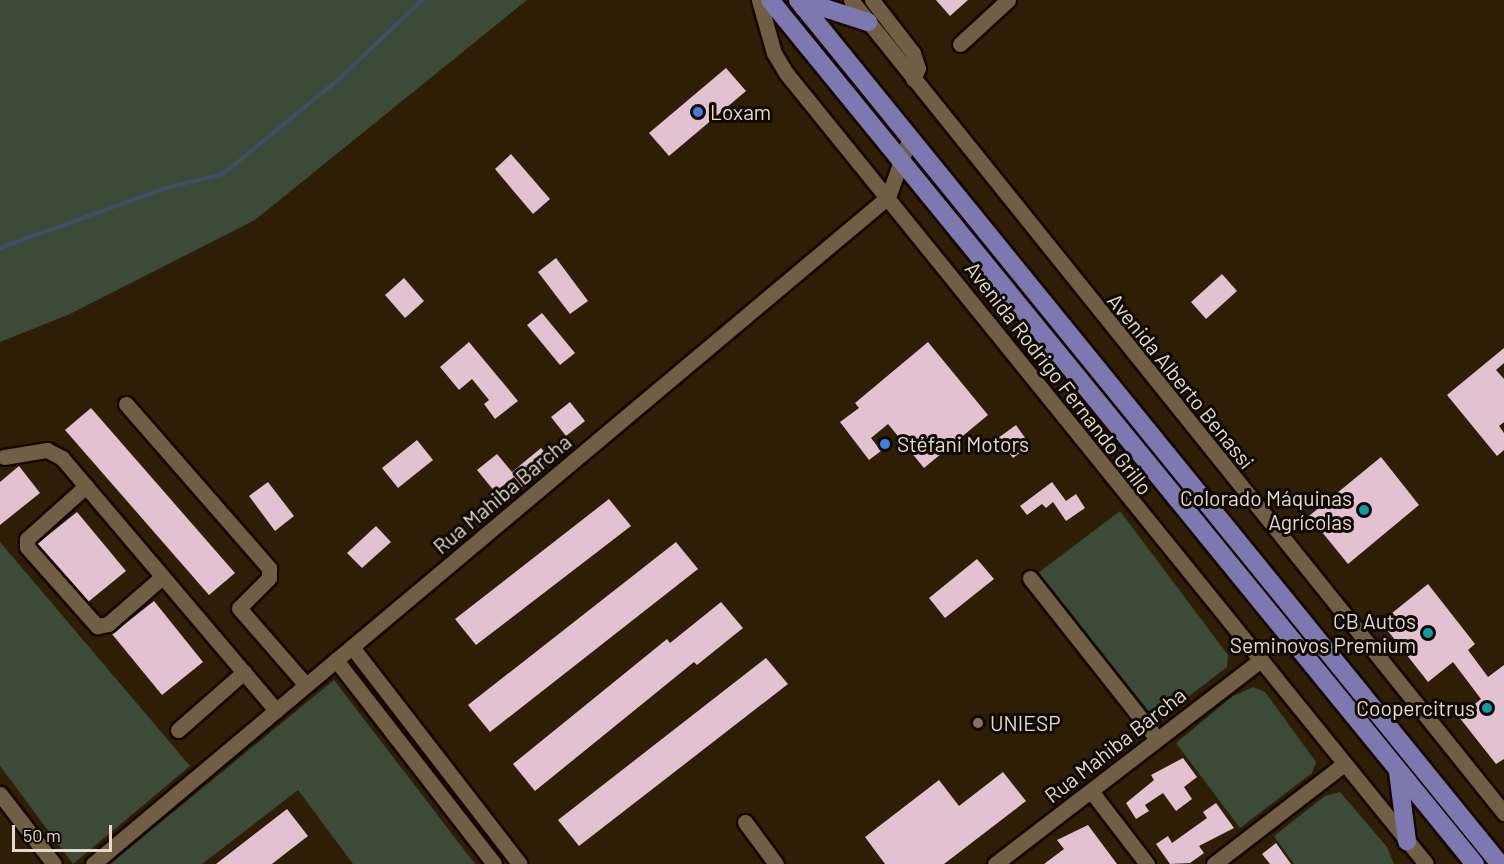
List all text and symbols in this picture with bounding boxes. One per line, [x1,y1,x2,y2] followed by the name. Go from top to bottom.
[710,99,771,125] place label: Loxam
[691,105,705,119] marker: Loxam
[960,256,1158,500] street label: Avenida Rodrigo Fernando Grillo
[1102,288,1260,474] street label: Avenida Alberto Benassi
[428,429,576,559] street label: Rua Mahiba Barcha
[897,431,1029,457] place label: Stéfani Motors
[878,437,892,451] marker: Stéfani Motors
[1180,485,1352,535] place label: Colorado Máquinas Agrícolas
[1357,503,1371,517] marker: Colorado Máquinas Agrícolas
[1230,608,1416,658] place label: CB Autos Seminovos Premium
[1421,626,1435,640] marker: CB Autos Seminovos Premium
[1039,682,1191,808] street label: Rua Mahiba Barcha
[1356,695,1475,721] place label: Coopercitrus
[1480,701,1494,715] marker: Coopercitrus
[990,710,1061,736] place label: UNIESP
[971,716,985,730] marker: UNIESP
[15,813,116,851] scale bar
[23,824,61,846] text: 50 m

